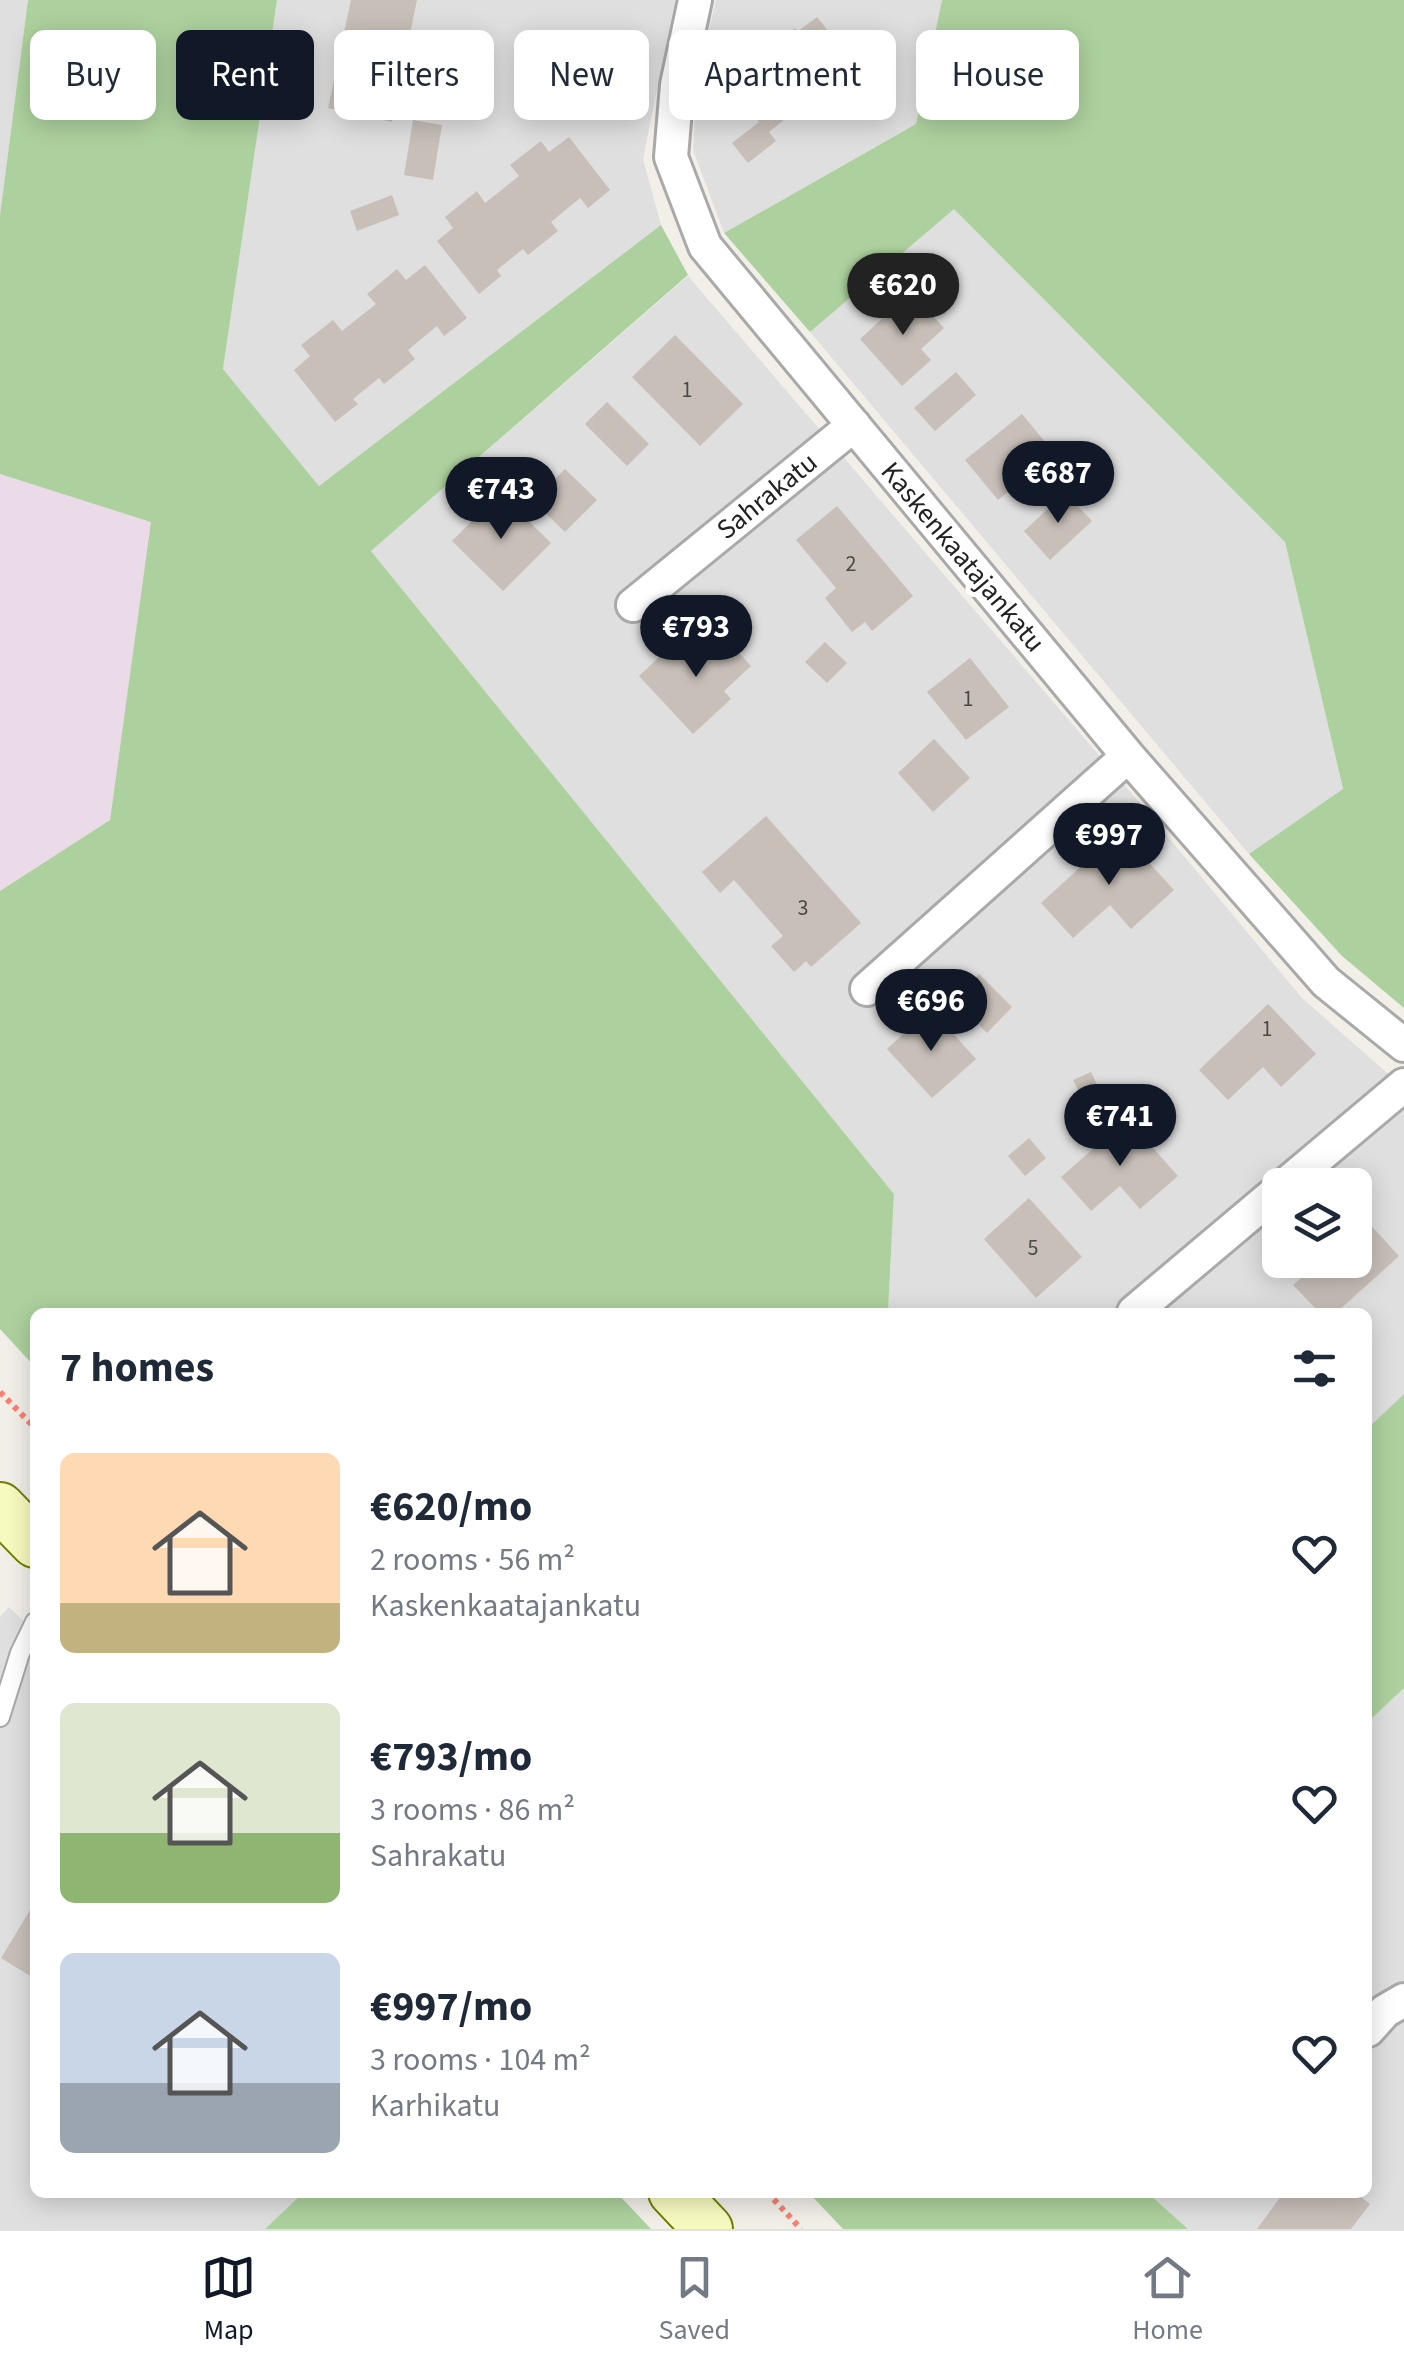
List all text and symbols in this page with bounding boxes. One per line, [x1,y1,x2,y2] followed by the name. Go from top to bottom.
[30,30,156,120] chip: Buy
[176,30,314,120] chip: Rent
[334,30,494,120] chip: Filters
[514,30,649,120] chip: New
[669,30,896,120] chip: Apartment
[916,30,1079,120] chip: House
[844,253,962,338] pin: €620
[869,262,937,308] text: €620
[682,374,692,406] house number: 1
[999,441,1117,526] pin: €687
[708,443,826,549] street label: Sahrakatu
[1024,450,1092,496] text: €687
[871,453,1055,661] street label: Kaskenkaatajankatu
[442,457,560,542] pin: €743
[467,466,535,512] text: €743
[846,548,856,580] house number: 2
[637,595,755,680] pin: €793
[662,604,730,650] text: €793
[963,683,973,715] house number: 1
[1050,803,1168,888] pin: €997
[1075,812,1143,858] text: €997
[798,892,808,924] house number: 3
[872,969,990,1054] pin: €696
[897,978,965,1024] text: €696
[1262,1013,1272,1045] house number: 1
[1061,1084,1179,1169] pin: €741
[1086,1093,1154,1139] text: €741
[1262,1168,1372,1278] map controls
[1262,1168,1372,1278] button: layers
[1028,1232,1038,1264] house number: 5
[60,1338,214,1398] text: 7 homes
[1287,1341,1342,1396] icon: filters
[370,1477,532,1537] text: €620/mo
[140,1493,260,1613] icon: home
[1287,1526,1342,1581] icon: heart
[370,1537,575,1583] text: 2 rooms · 56 m²
[370,1583,641,1629] text: Kaskenkaatajankatu
[370,1727,532,1787] text: €793/mo
[140,1743,260,1863] icon: home
[1287,1776,1342,1831] icon: heart
[370,1787,575,1833] text: 3 rooms · 86 m²
[370,1833,507,1879] text: Sahrakatu
[370,1977,532,2037] text: €997/mo
[140,1993,260,2113] icon: home
[1287,2026,1342,2081] icon: heart
[370,2037,591,2083] text: 3 rooms · 104 m²
[370,2083,500,2129] text: Karhikatu
[201,2250,256,2350] tab: Map
[658,2250,730,2350] tab: Saved
[1132,2250,1203,2350] tab: Home

